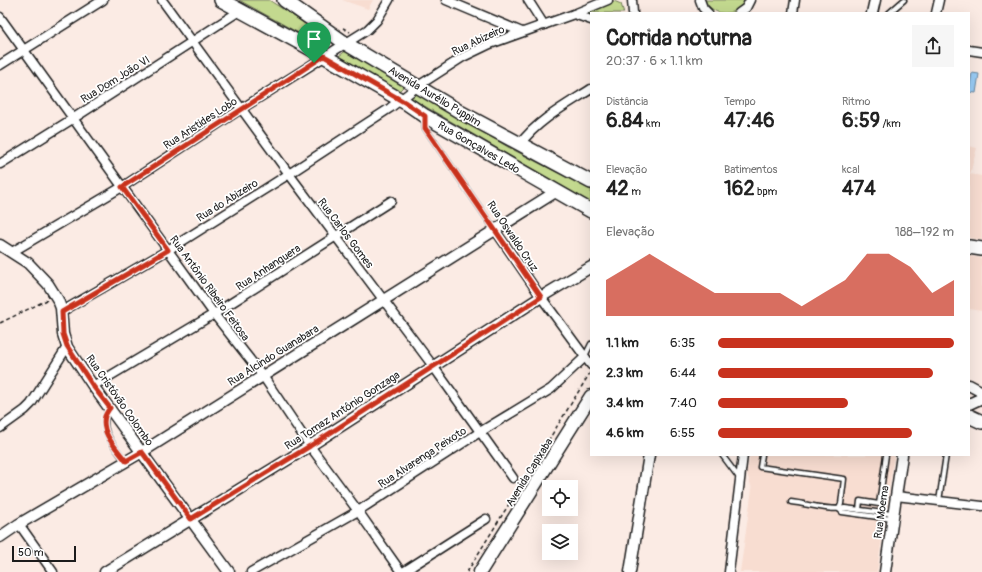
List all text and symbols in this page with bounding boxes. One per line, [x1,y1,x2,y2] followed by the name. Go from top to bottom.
[297,22,331,63] pin
[450,23,507,58] street label: Rua Abizeiro
[606,24,752,52] text: Corrida noturna
[912,25,954,67] button: share
[303,28,325,50] icon: arrive
[78,53,152,106] street label: Rua Dom João VI
[606,53,703,69] text: 20:37 · 6 × 1.1 km
[386,64,484,129] street label: Avenida Aurélio Puppim
[161,95,240,152] street label: Rua Aristides Lobo
[606,95,648,108] text: Distância
[724,95,756,108] text: Tempo
[842,95,870,108] text: Ritmo
[606,108,644,133] text: 6.84
[724,108,775,133] text: 47:46
[842,108,880,133] text: 6:59
[644,117,660,130] text: km
[880,117,901,130] text: /km
[435,119,522,176] street label: Rua Gonçalves Ledo
[606,163,647,176] text: Elevação
[724,163,777,176] text: Batimentos
[842,163,860,176] text: kcal
[194,176,261,225] street label: Rua do Abizeiro
[606,176,629,201] text: 42
[724,176,755,201] text: 162
[842,176,876,201] text: 474
[629,185,641,198] text: m
[755,185,777,198] text: bpm
[315,196,376,271] street label: Rua Carlos Gomes
[484,199,541,274] street label: Rua Oswaldo Cruz
[606,224,655,240] text: Elevação
[895,224,954,240] text: 188–192 m
[167,233,252,343] street label: Rua Antônio Ribeiro Feitosa
[233,242,303,293] street label: Rua Anhanguera
[225,322,321,389] street label: Rua Alcindo Guanabara
[606,335,639,351] text: 1.1 km
[670,335,695,351] text: 6:35
[83,352,156,448] street label: Rua Cristóvão Colombo
[606,365,643,381] text: 2.3 km
[670,365,696,381] text: 6:44
[282,368,402,453] street label: Rua Tomaz Antônio Gonzaga
[606,395,643,411] text: 3.4 km
[670,395,697,411] text: 7:40
[376,424,469,491] street label: Rua Alvarenga Peixoto
[606,425,644,441] text: 4.6 km
[670,425,695,441] text: 6:55
[503,436,556,509] street label: Avenida Capixaba
[542,480,578,560] map controls
[542,480,578,516] button: locate
[871,485,892,539] street label: Rua Moema
[542,524,578,560] button: layers
[12,544,76,563] scale bar
[18,546,44,559] text: 50 m

